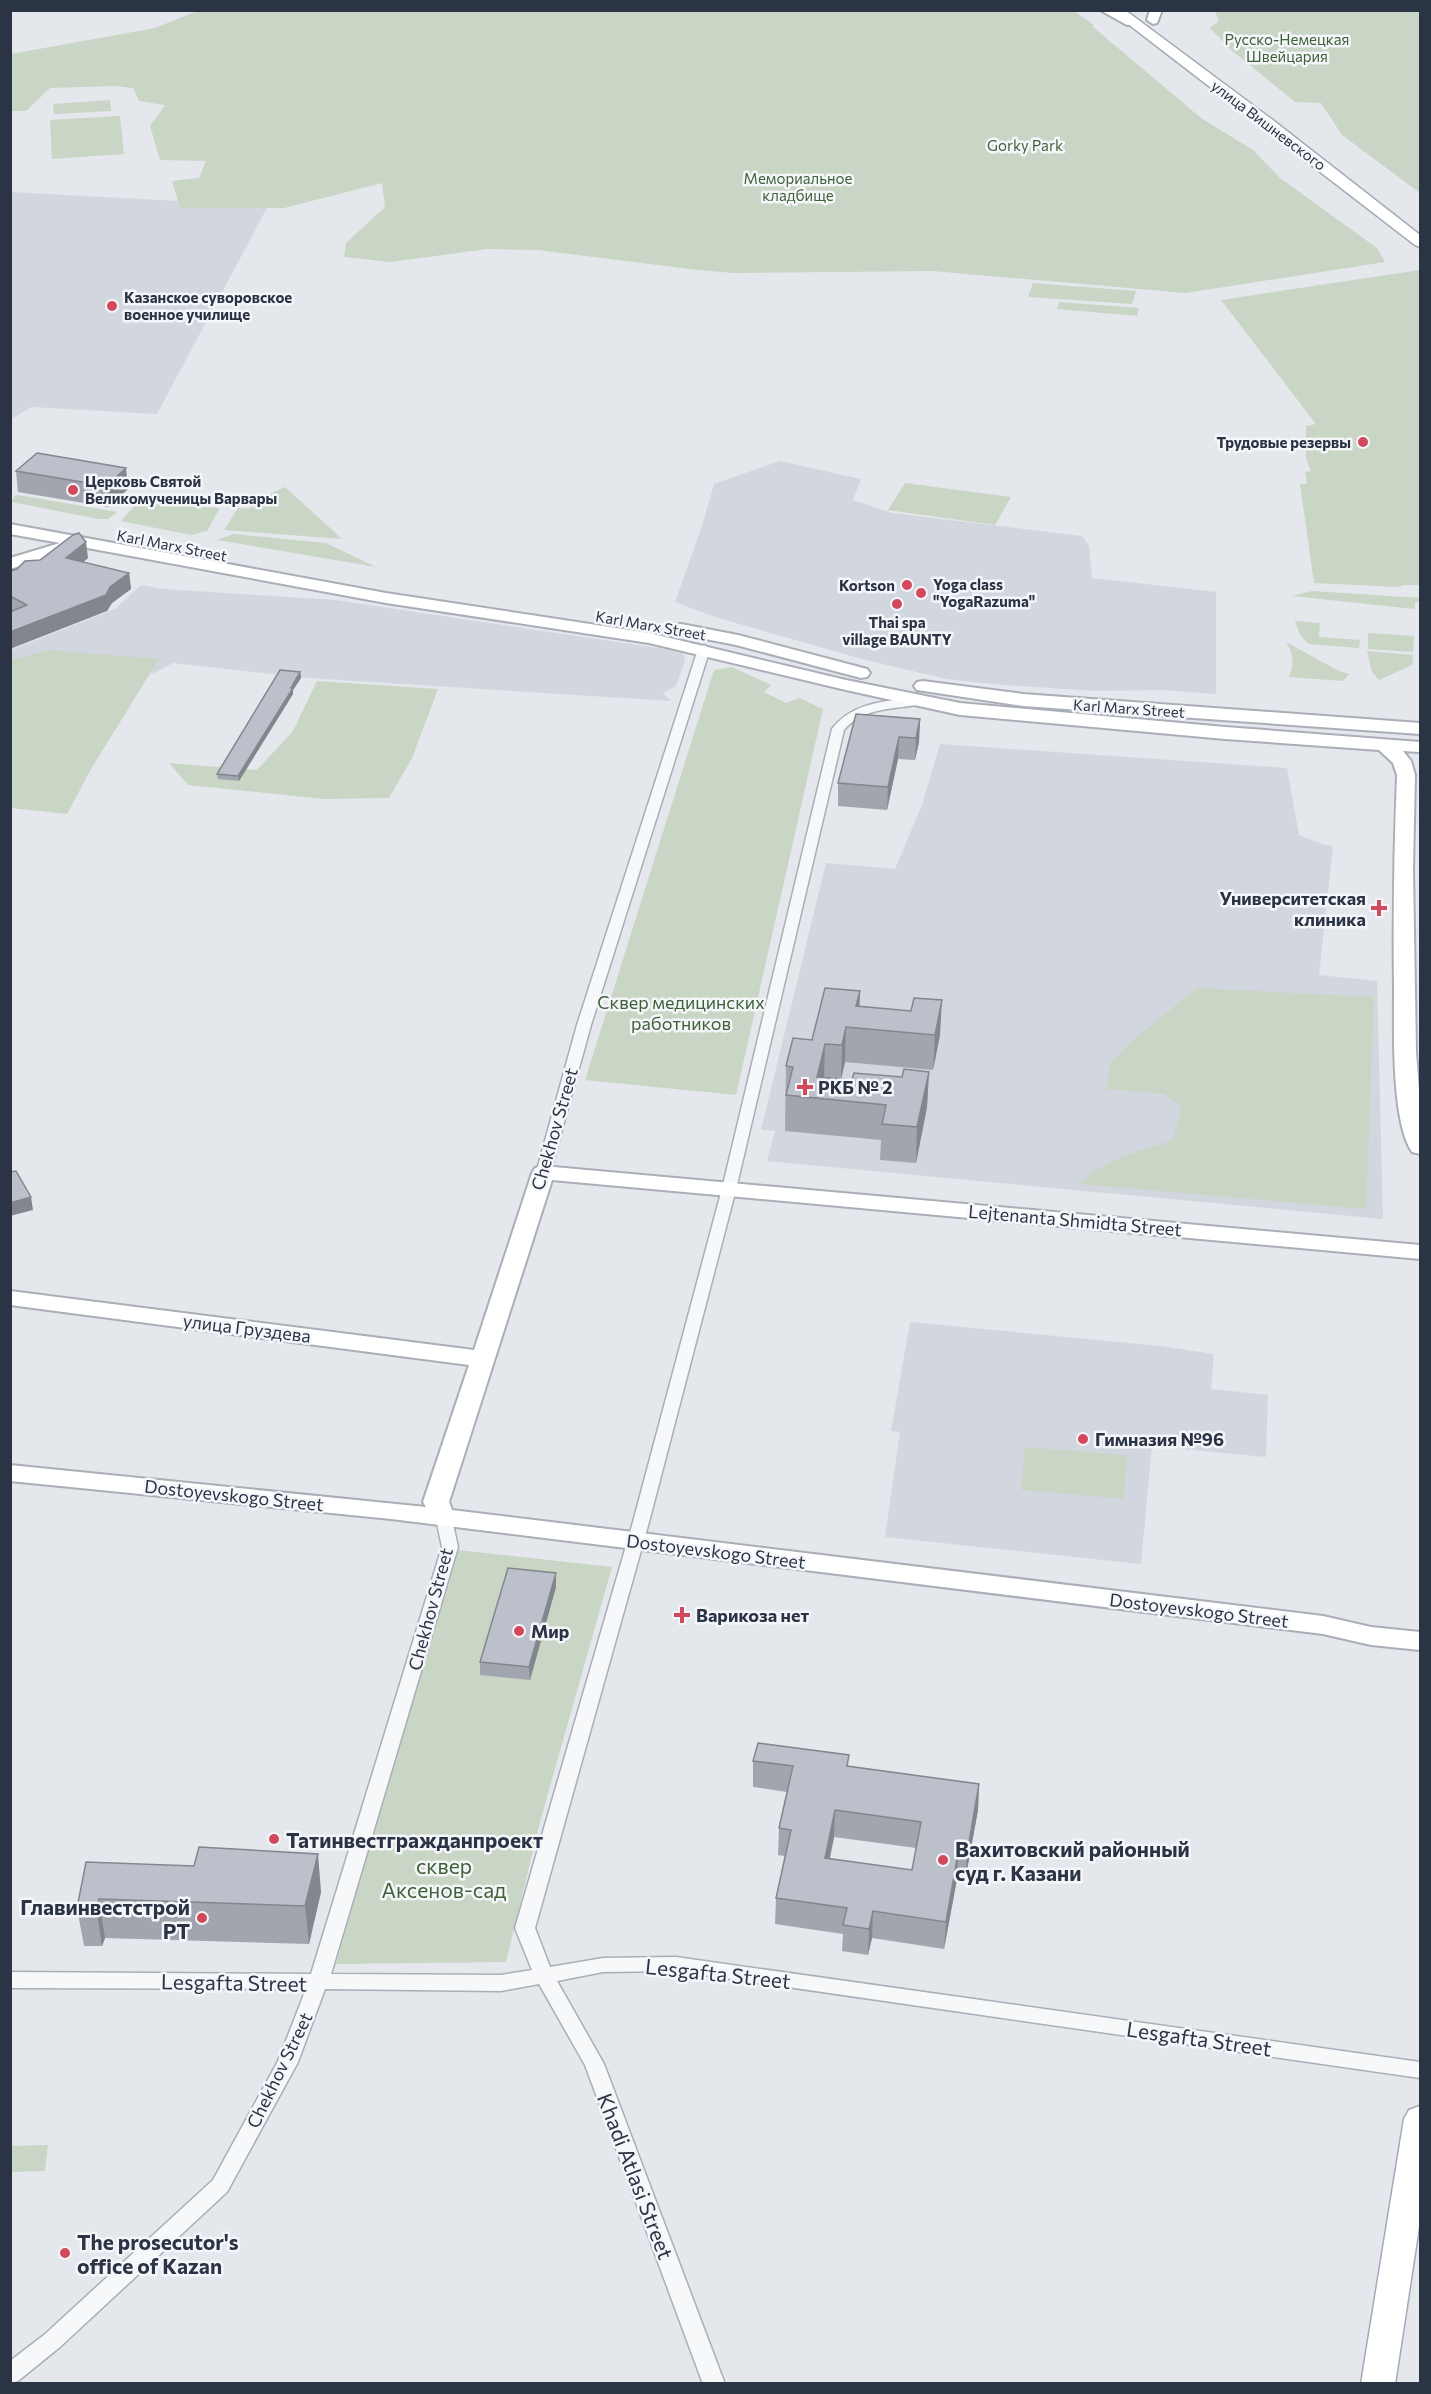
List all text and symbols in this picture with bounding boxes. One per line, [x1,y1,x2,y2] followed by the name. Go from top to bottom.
[1225,30,1349,65] park label: Русско-Немецкая Швейцария
[1208,76,1330,174] street label: улица Вишневского
[987,136,1063,154] park label: Gorky Park
[744,169,852,204] park label: Мемориальное кладбище
[124,288,292,323] place label: Казанское суворовское военное училище
[105,299,119,313] marker: Казанское суворовское военное училище
[1216,433,1351,451] place label: Трудовые резервы
[1356,435,1370,449] marker: Трудовые резервы
[85,472,277,507] place label: Церковь Святой Великомученицы Варвары
[66,483,80,497] marker: Церковь Святой Великомученицы Варвары
[115,525,229,565] street label: Karl Marx Street
[933,575,1035,610] place label: Yoga class "YogaRazuma"
[839,576,895,594] place label: Kortson
[900,578,914,592] marker: Kortson
[914,586,928,600] marker: Yoga class "YogaRazuma"
[890,597,904,611] marker: Thai spa village BAUNTY
[594,606,708,644] street label: Karl Marx Street
[842,613,952,648] place label: Thai spa village BAUNTY
[1073,695,1185,721] street label: Karl Marx Street
[1220,887,1366,930] place label: Университетская клиника
[1370,899,1388,917] marker: Университетская клиника
[597,991,765,1034] park label: Сквер медицинских работников
[526,1065,582,1193] street label: Chekhov Street
[818,1076,892,1098] place label: РКБ № 2
[796,1078,814,1096] marker: РКБ № 2
[967,1200,1183,1240] street label: Lejtenanta Shmidta Street
[182,1309,312,1347] street label: улица Груздева
[1095,1428,1224,1450] place label: Гимназия №96
[1076,1432,1090,1446] marker: Гимназия №96
[143,1475,325,1515] street label: Dostoyevskogo Street
[625,1529,807,1573] street label: Dostoyevskogo Street
[403,1545,457,1673] street label: Chekhov Street
[1108,1588,1290,1632] street label: Dostoyevskogo Street
[696,1604,809,1626] place label: Варикоза нет
[673,1606,691,1624] marker: Варикоза нет
[531,1620,569,1642] place label: Мир
[512,1624,526,1638] marker: Мир
[286,1827,543,1852] place label: Татинвестгражданпроект
[267,1832,281,1846] marker: Татинвестгражданпроект
[955,1836,1190,1885] place label: Вахитовский районный суд г. Казани
[382,1853,506,1902] park label: сквер Аксенов-сад
[936,1853,950,1867] marker: Вахитовский районный суд г. Казани
[20,1894,190,1943] place label: Главинвестстрой РТ
[195,1911,209,1925] marker: Главинвестстрой РТ
[644,1953,792,1993] street label: Lesgafta Street
[161,1968,307,1996] street label: Lesgafta Street
[241,2008,317,2132] street label: Chekhov Street
[1125,2015,1273,2061] street label: Lesgafta Street
[593,2090,679,2262] street label: Khadi Atlasi Street
[77,2229,239,2278] place label: The prosecutor's office of Kazan
[58,2246,72,2260] marker: The prosecutor's office of Kazan

